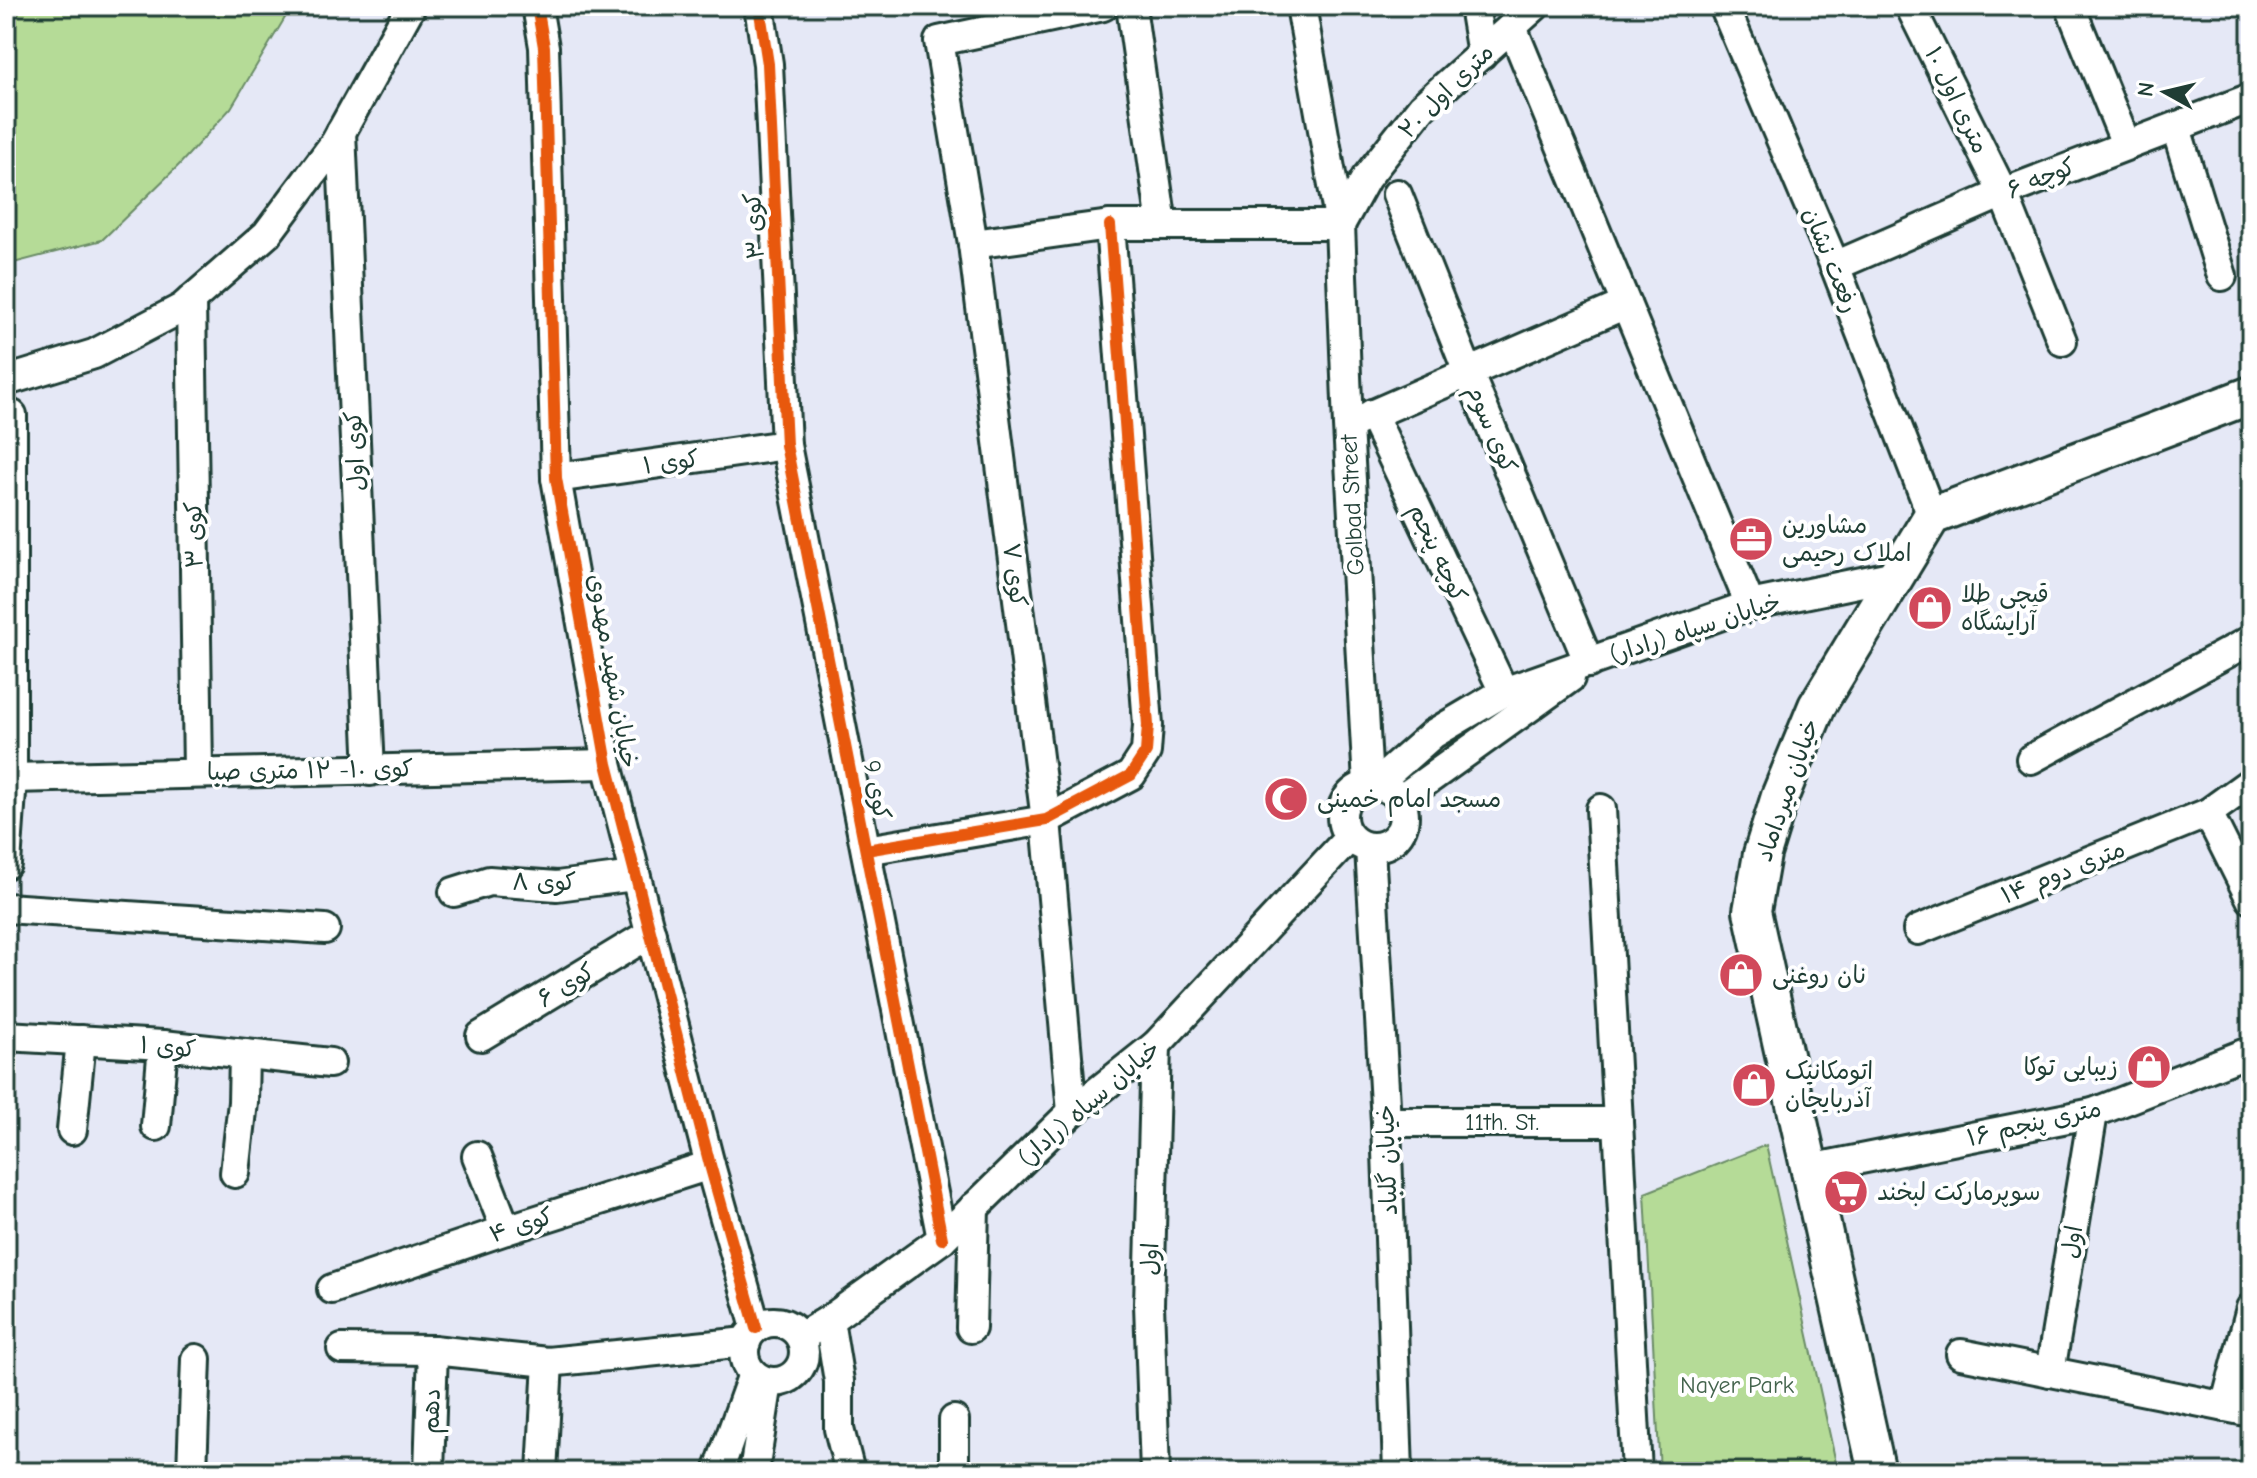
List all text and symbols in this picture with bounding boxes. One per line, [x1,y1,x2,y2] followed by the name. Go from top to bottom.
[1393,38,1499,144] street label: ۲۰ متری اول
[1919,42,1995,158] street label: ۱۰ متری اول
[2125,52,2205,132] north arrow
[2132,80,2160,98] text: N
[2003,152,2080,205] street label: کوچه ۶
[738,192,771,260] street label: کوی ۳
[1797,203,1865,317] street label: رفعت نشان
[1457,381,1523,479] street label: کوی سوم
[339,410,372,492] street label: کوی اول
[1334,433,1370,576] street label: Golbad Street
[641,444,701,481] street label: کوی ۱
[1399,499,1473,608] street label: کوچه پنجم
[179,501,210,569] street label: کوی ۳
[1782,511,1912,568] place label: مشاورین املاک رحیمی
[1727,515,1775,563] office icon: مشاورین املاک رحیمی
[996,541,1033,609] street label: کوی ۷
[582,572,644,770] street label: خیابان شهید مهدوی
[1961,580,2049,636] place label: قیچی طلا آرایشگاه
[1906,584,1954,632] shop icon: قیچی طلا آرایشگاه
[1606,587,1784,670] street label: خیابان سپاه (رادار)
[1750,715,1824,865] street label: خیابان میرداماد
[207,754,413,787] street label: کوی ۱۰- ۱۲ متری صبا
[857,758,896,822] street label: کوی 9
[1262,775,1310,823] mosque icon: مسجد امام خمینی
[1317,785,1501,817] place label: مسجد امام خمینی
[1997,834,2131,914] street label: ۱۴ متری دوم
[512,868,576,897] street label: کوی ۸
[1717,951,1765,999] shop icon: نان روغنی
[532,957,600,1014] street label: کوی ۶
[1772,961,1866,990] place label: نان روغنی
[139,1031,197,1064] street label: کوی ۱
[1013,1034,1166,1173] street label: خیابان سپاه (رادار)
[2125,1043,2173,1091] shop icon: زیبایی توکا
[2024,1053,2118,1082] place label: زیبایی توکا
[1785,1057,1873,1113] place label: اتومکانیک آذربایجان
[1730,1061,1778,1109] shop icon: اتومکانیک آذربایجان
[1964,1094,2105,1156] street label: ۱۶ متری پنجم
[1371,1104,1403,1216] street label: خیابان گلباد
[1465,1108,1539,1136] street label: 11th. St.
[1822,1168,1870,1216] supermarket icon: سوپرمارکت لبخند
[1877,1178,2041,1207] place label: سوپرمارکت لبخند
[486,1202,557,1249] street label: کوی ۴
[2056,1223,2088,1261] street label: اول
[1135,1242,1165,1276] street label: اول
[1680,1371,1794,1399] park label: Nayer Park
[416,1388,450,1434] street label: دهم

